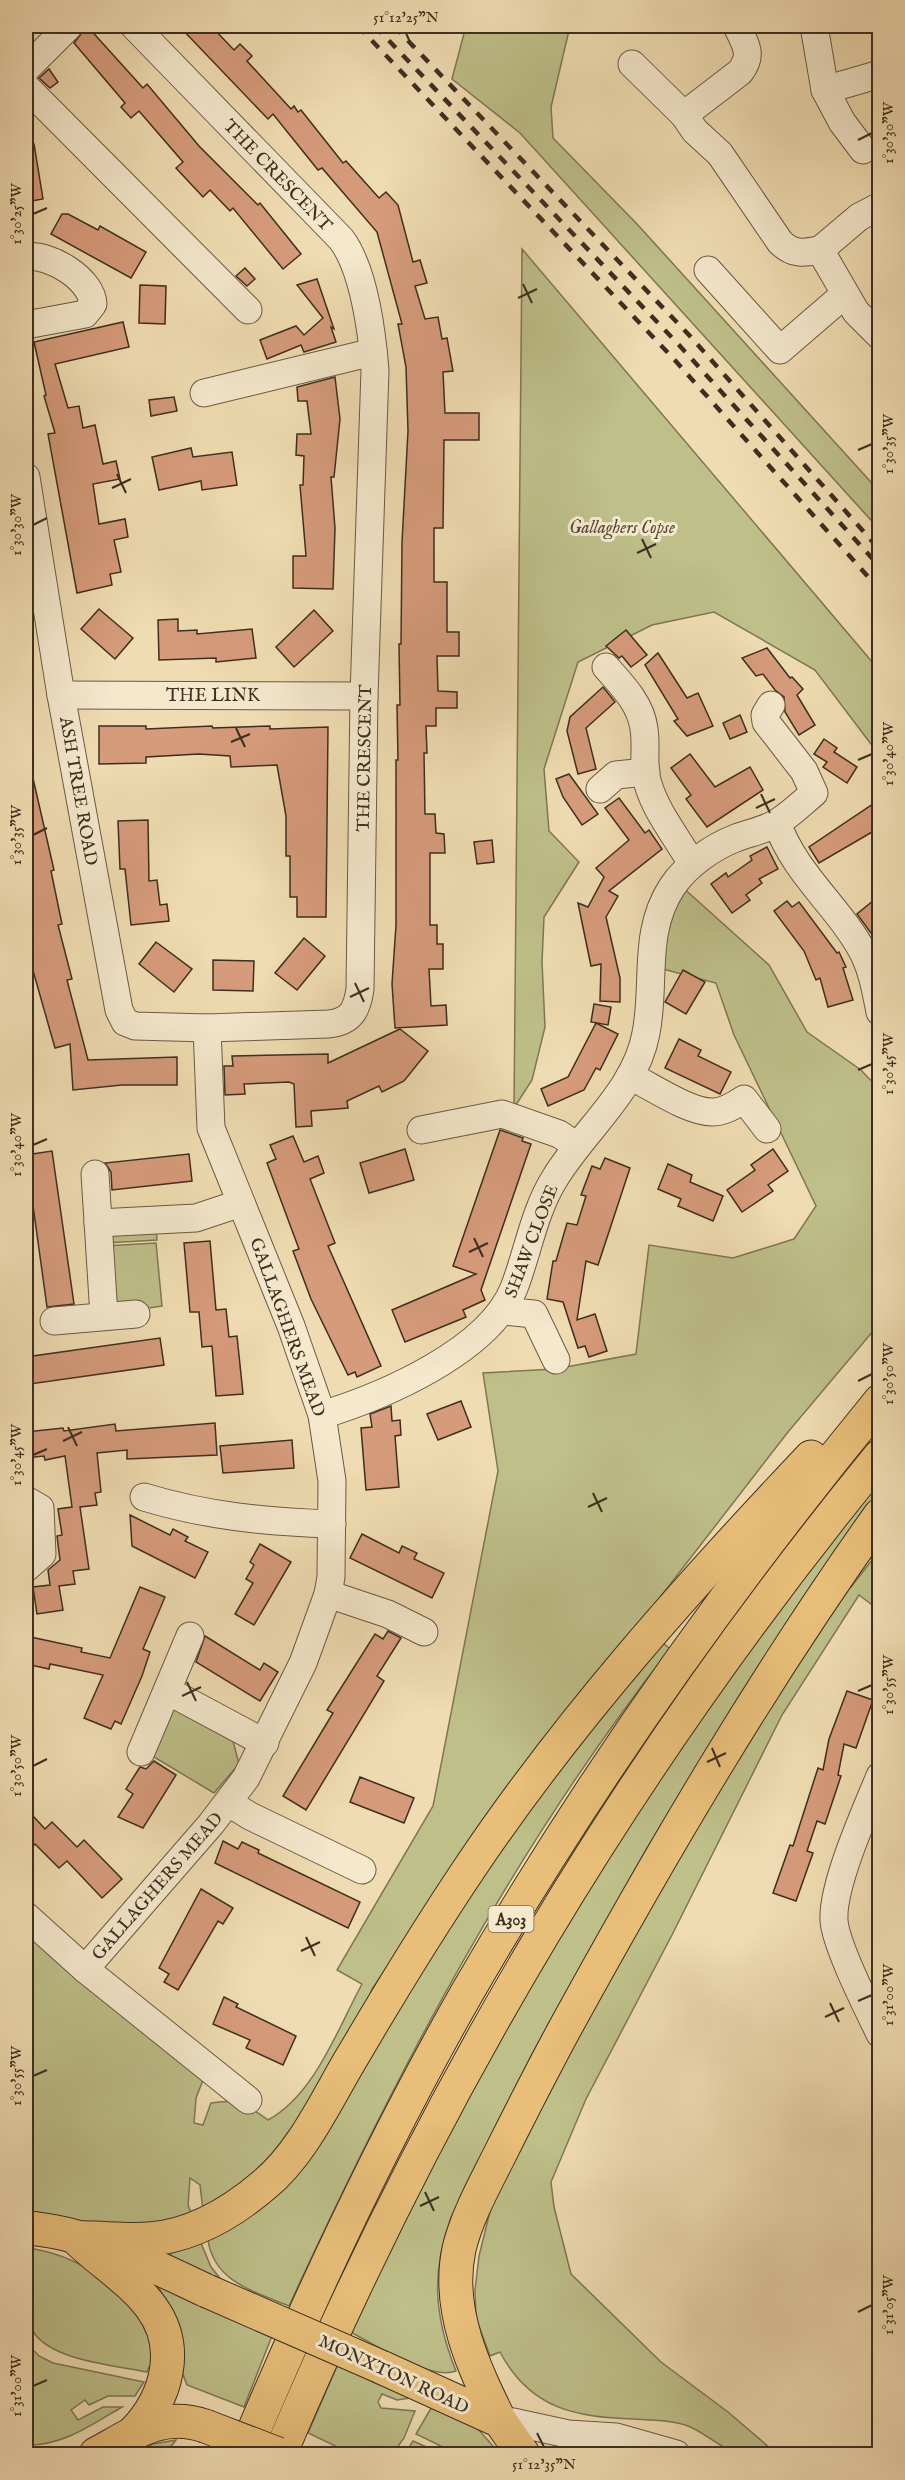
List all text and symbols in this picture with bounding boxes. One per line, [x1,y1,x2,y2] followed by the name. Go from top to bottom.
[373,8,439,27] text: 51°12'25"N
[879,101,898,164] text: 1°30'30"W
[218,115,336,237] street label: THE CRESCENT
[7,182,26,245] text: 1°30'25"W
[879,413,898,474] text: 1°30'35"W
[7,493,26,556] text: 1°30'30"W
[569,517,675,540] park label: Gallaghers Copse
[353,684,378,832] street label: THE CRESCENT
[166,685,261,708] street label: THE LINK
[53,714,102,868] street label: ASH TREE ROAD
[879,721,898,786] text: 1°30'40"W
[7,804,26,865] text: 1°30'35"W
[879,1032,898,1095] text: 1°30'45"W
[7,1112,26,1177] text: 1°30'40"W
[500,1182,565,1301] street label: SHAW CLOSE
[243,1235,330,1420] street label: GALLAGHERS MEAD
[879,1342,898,1405] text: 1°30'50"W
[7,1423,26,1486] text: 1°30'45"W
[879,1654,898,1715] text: 1°30'55"W
[7,1734,26,1797] text: 1°30'50"W
[88,1808,229,1966] street label: GALLAGHERS MEAD
[488,1906,534,1932] road number: A303
[879,1963,898,2026] text: 1°31'00"W
[7,2045,26,2106] text: 1°30'55"W
[879,2274,898,2335] text: 1°31'05"W
[315,2330,472,2420] street label: MONXTON ROAD
[7,2354,26,2417] text: 1°31'00"W
[512,2455,576,2474] text: 51°12'35"N

